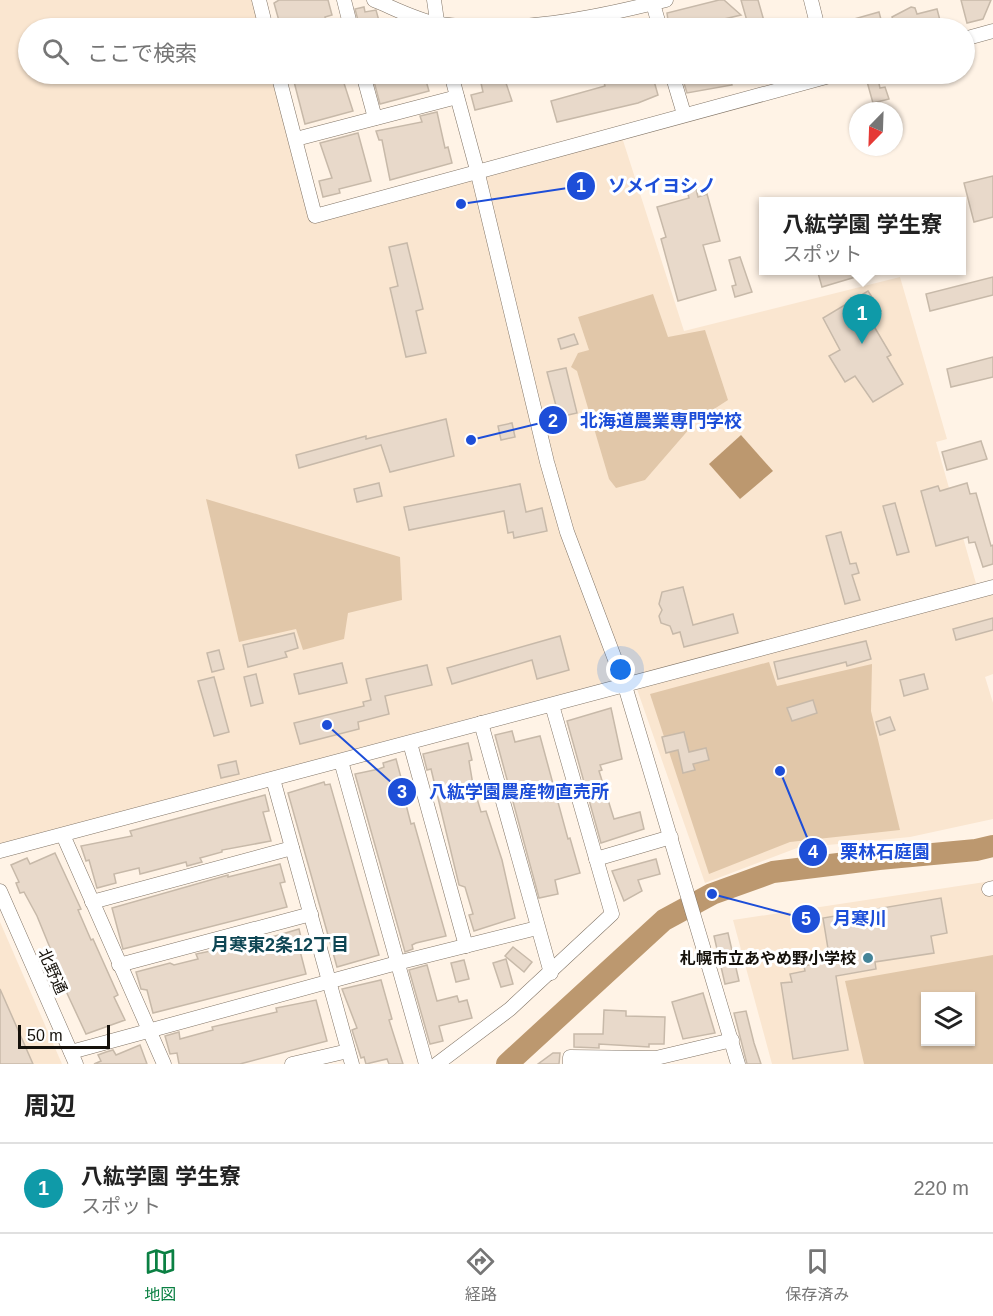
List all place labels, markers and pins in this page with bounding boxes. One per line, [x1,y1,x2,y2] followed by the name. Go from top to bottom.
[566,168,728,204] callout: ソメイヨシノ
[842,294,882,344] pin: 1
[538,402,754,438] callout: 北海道農業専門学校
[387,774,621,810] callout: 八紘学園農産物直売所
[798,834,942,870] callout: 栗林石庭園
[791,901,899,937] callout: 月寒川
[680,950,856,967] place label: 札幌市立あやめ野小学校
[861,951,875,965] marker: 札幌市立あやめ野小学校

